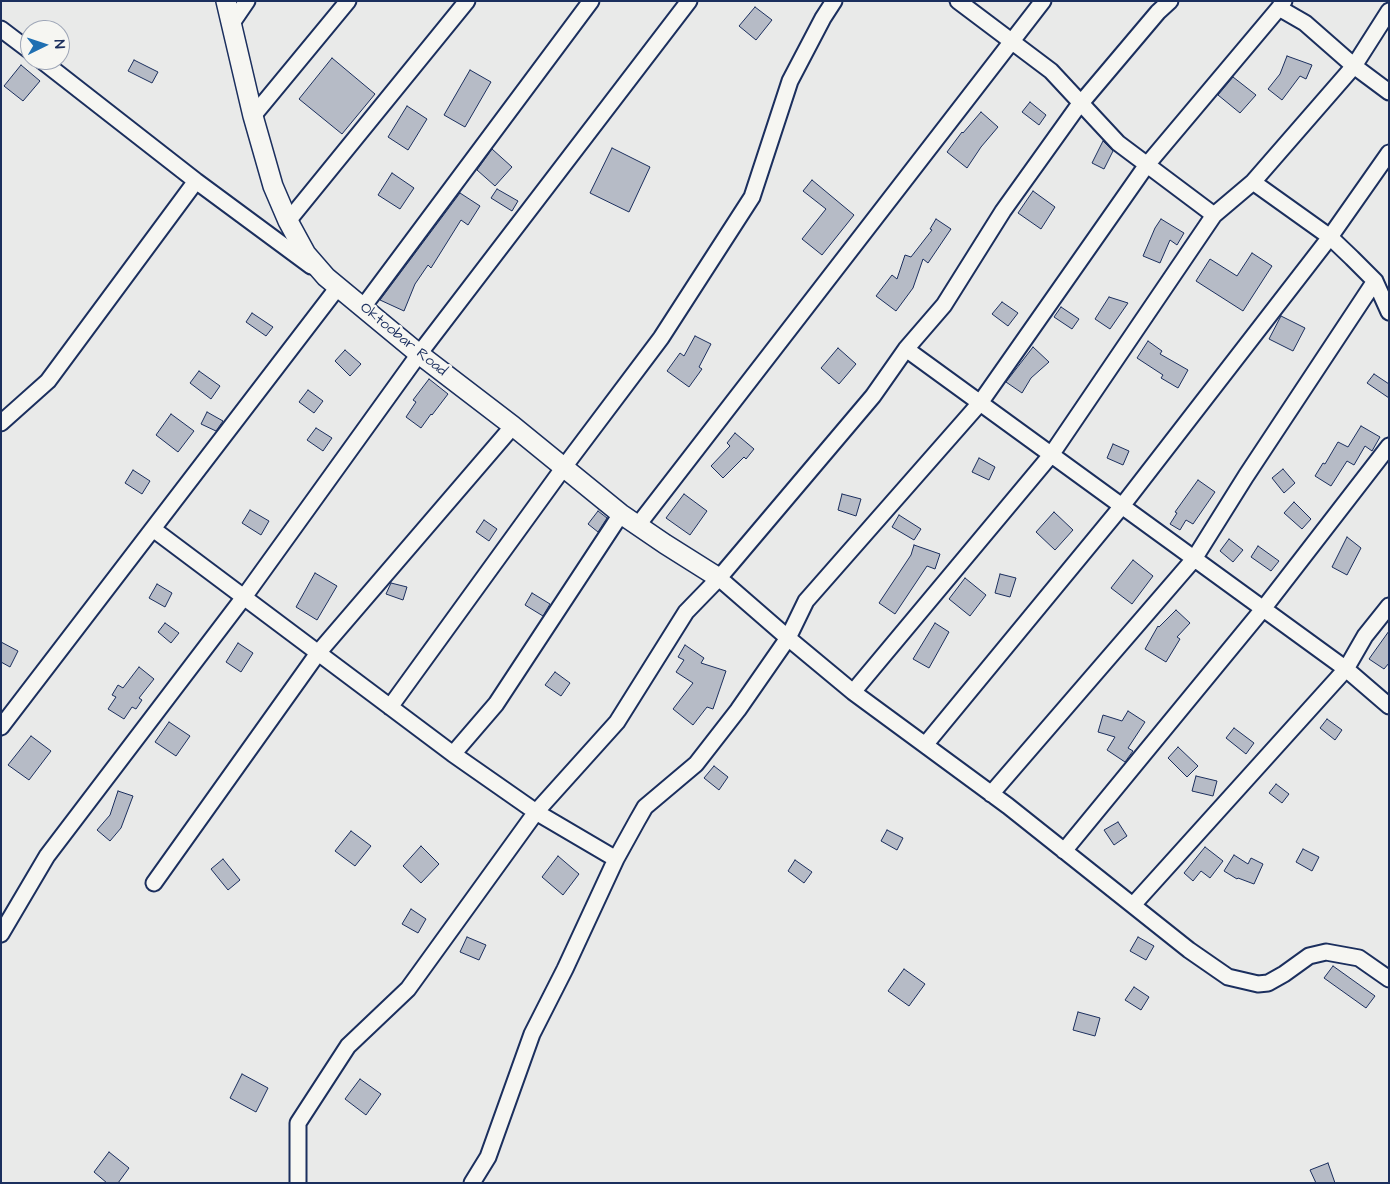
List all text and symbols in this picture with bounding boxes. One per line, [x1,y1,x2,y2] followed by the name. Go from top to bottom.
[20,20,70,70] north arrow
[49,39,69,49] text: N
[356,299,450,381] street label: Oktoobar Road

